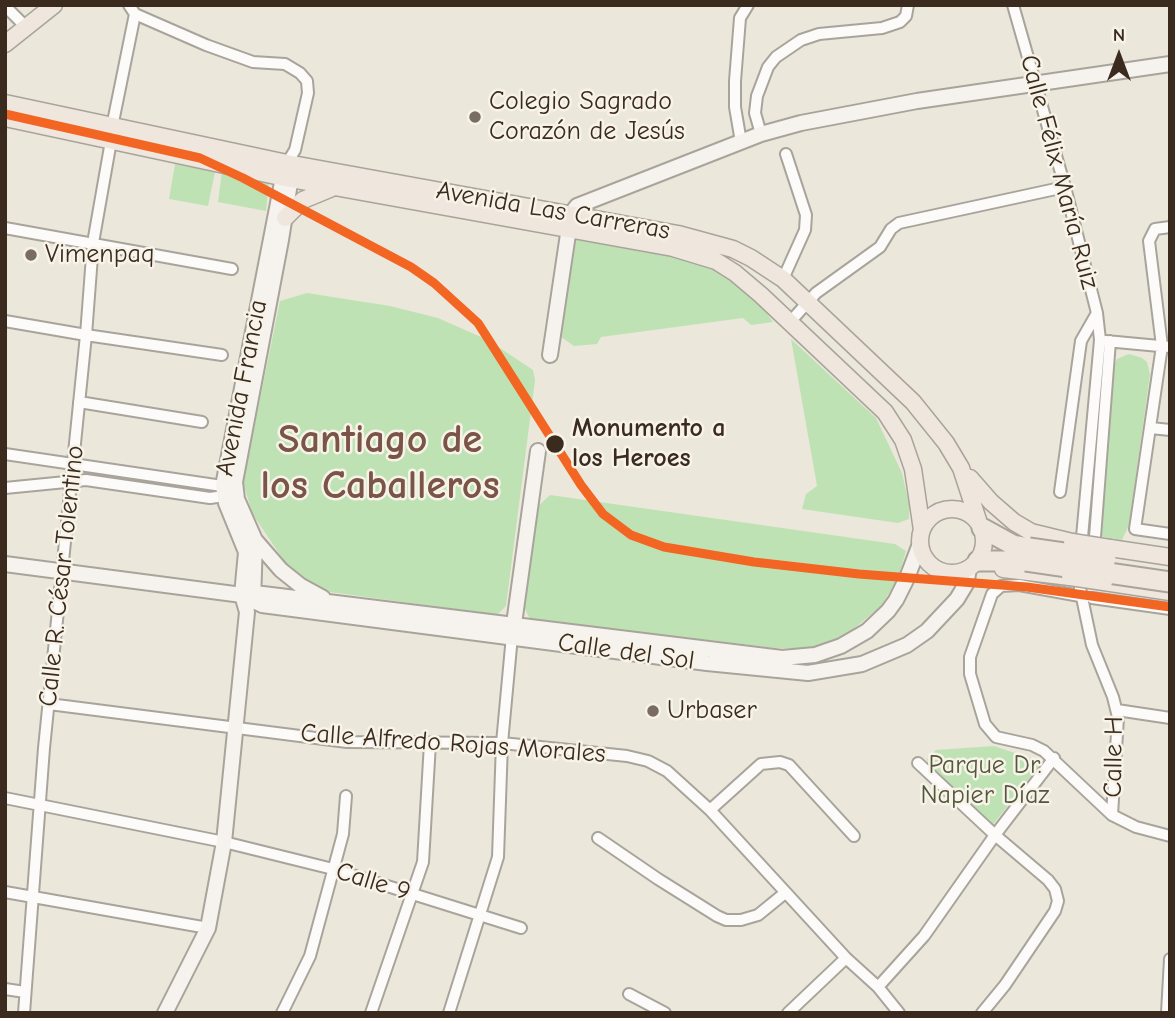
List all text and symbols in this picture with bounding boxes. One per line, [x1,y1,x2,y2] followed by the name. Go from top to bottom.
[1084,21,1154,91] north arrow
[1113,24,1125,46] text: N
[1013,52,1105,292] street label: Calle Félix María Ruiz
[489,86,685,148] place label: Colegio Sagrado Corazón de Jesús
[467,109,483,125] marker: Colegio Sagrado Corazón de Jesús
[434,175,672,247] street label: Avenida Las Carreras
[45,239,154,271] place label: Vimenpaq
[23,247,39,263] marker: Vimenpaq
[210,297,274,479] street label: Avenida Francia
[572,413,725,474] place label: Monumento a los Heroes
[261,417,499,511] district label: Santiago de los Caballeros
[544,433,566,455] marker: Monumento a los Heroes
[33,444,91,708] street label: Calle R. César Tolentino
[556,627,696,677] street label: Calle del Sol
[667,695,757,727] place label: Urbaser
[645,703,661,719] marker: Urbaser
[1098,716,1130,798] street label: Calle H
[299,718,607,770] street label: Calle Alfredo Rojas Morales
[920,750,1050,812] park label: Parque Dr. Napier Díaz
[332,856,414,908] street label: Calle 9

